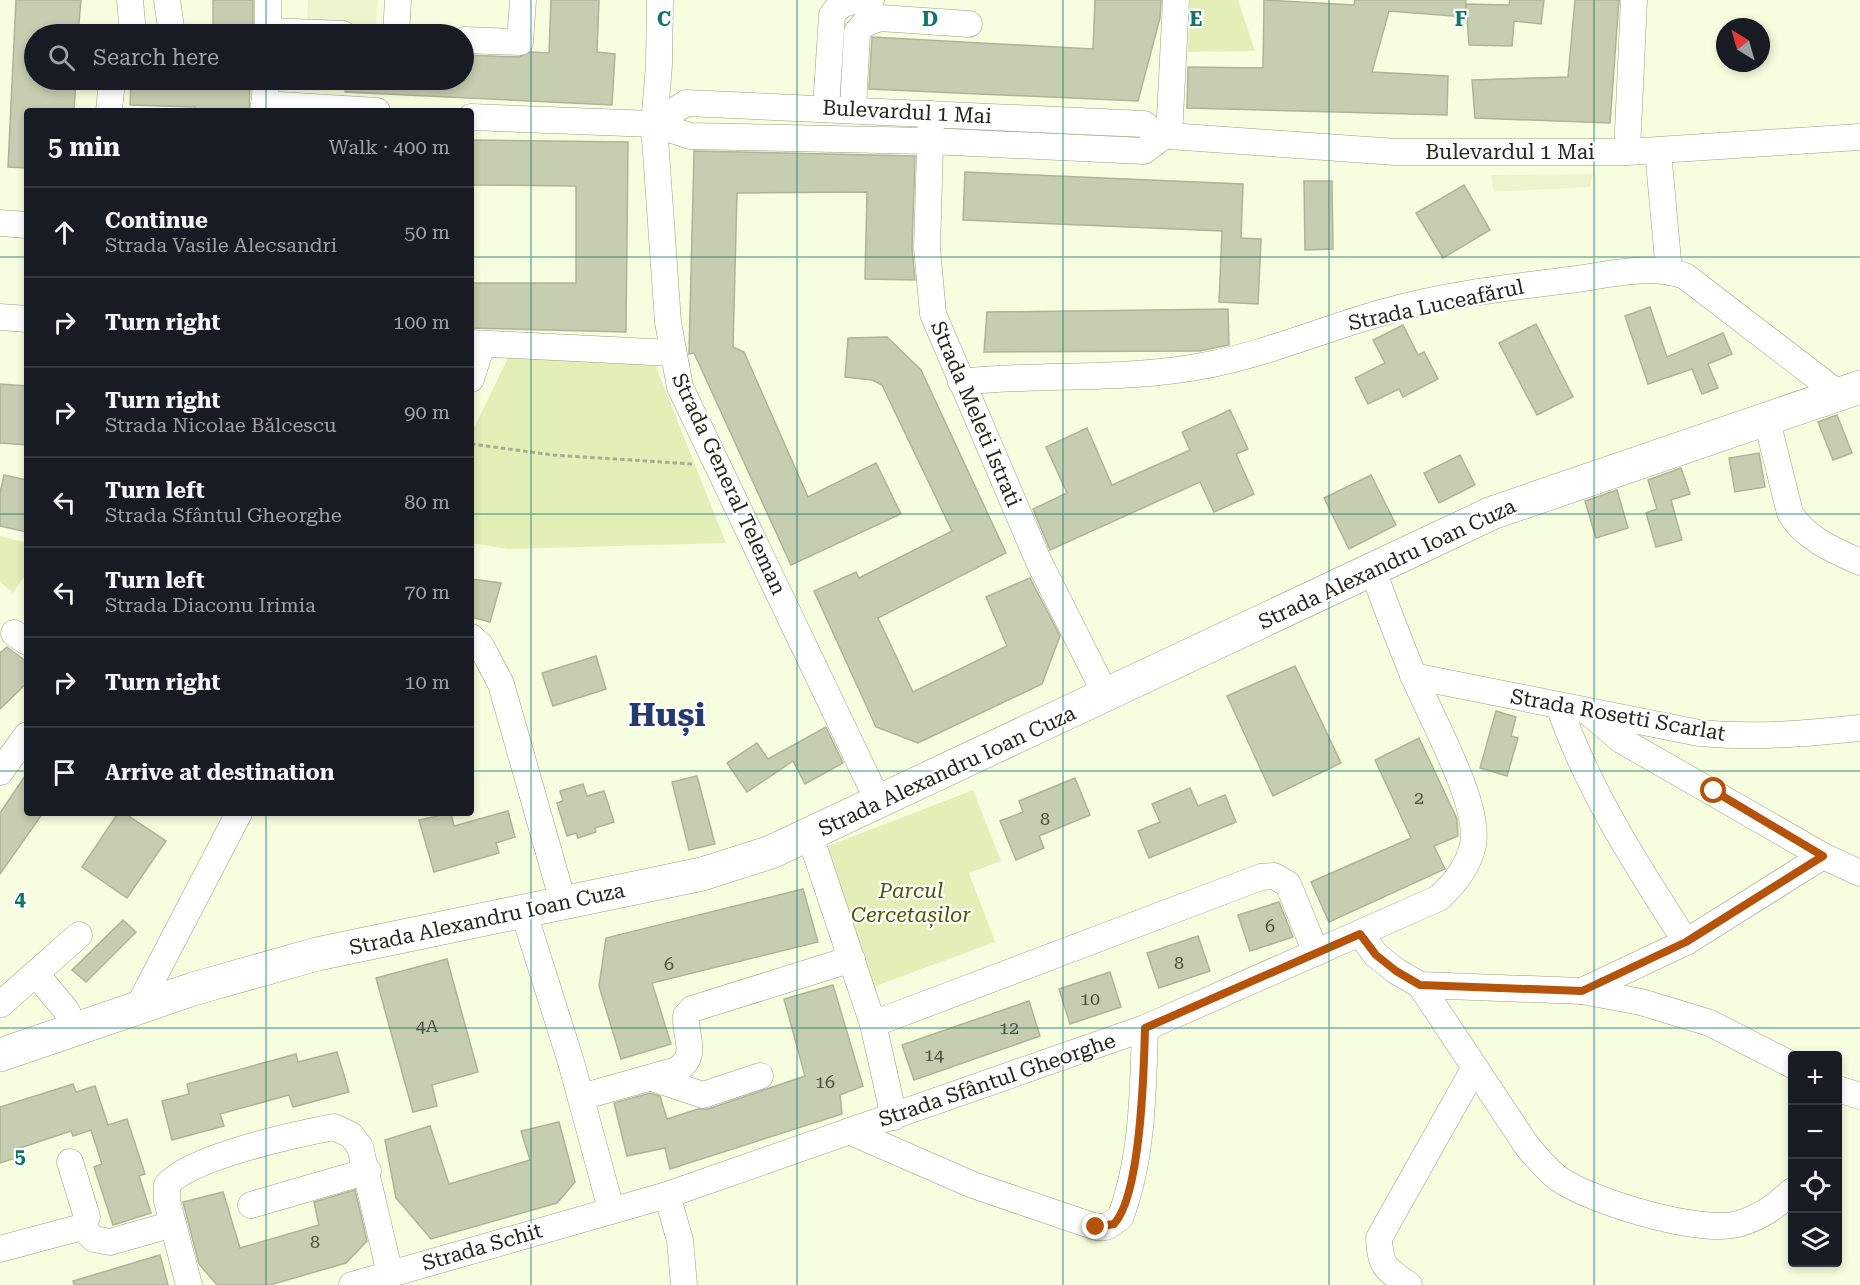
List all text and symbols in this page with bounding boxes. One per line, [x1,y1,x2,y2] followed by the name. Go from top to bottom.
[657,7,671,31] text: C
[922,7,938,31] text: D
[1190,7,1203,31] text: E
[1455,7,1467,31] text: F
[1716,18,1770,72] north arrow
[24,24,474,90] search box
[45,41,78,74] icon: search
[93,45,219,70] text: Search here
[822,96,993,128] street label: Bulevardul 1 Mai
[48,132,120,162] text: 5 min
[329,135,450,159] text: Walk · 400 m
[1425,140,1595,164] street label: Bulevardul 1 Mai
[105,208,208,233] text: Continue
[48,216,81,249] icon: ahead
[404,220,450,244] text: 50 m
[105,233,337,257] text: Strada Vasile Alecsandri
[1346,275,1526,335] street label: Strada Luceafărul
[48,306,81,339] icon: right
[105,310,220,335] text: Turn right
[393,310,450,334] text: 100 m
[926,318,1026,511] street label: Strada Meleti Istrati
[667,369,791,599] street label: Strada General Teleman
[105,388,220,413] text: Turn right
[48,396,81,429] icon: right
[404,400,450,424] text: 90 m
[105,413,336,437] text: Strada Nicolae Bălcescu
[105,478,205,503] text: Turn left
[48,486,81,519] icon: left
[404,490,450,514] text: 80 m
[1255,493,1520,634] street label: Strada Alexandru Ioan Cuza
[105,503,342,527] text: Strada Sfântul Gheorghe
[105,568,205,593] text: Turn left
[48,576,81,609] icon: left
[404,580,450,604] text: 70 m
[105,593,316,617] text: Strada Diaconu Irimia
[48,666,81,699] icon: right
[105,670,220,695] text: Turn right
[404,670,450,694] text: 10 m
[1509,684,1727,746] street label: Strada Rosetti Scarlat
[629,695,705,737] district label: Huși
[815,700,1080,841] street label: Strada Alexandru Ioan Cuza
[48,756,81,789] icon: arrive
[105,760,334,785] text: Arrive at destination
[1700,777,1726,803] route start
[1414,787,1424,808] house number: 2
[1040,808,1050,829] house number: 8
[347,878,628,960] street label: Strada Alexandru Ioan Cuza
[851,879,971,929] park label: Parcul Cercetașilor
[14,887,26,911] text: 4
[1265,915,1275,936] house number: 6
[1174,952,1184,973] house number: 8
[664,953,674,974] house number: 6
[1080,988,1100,1009] house number: 10
[416,1015,439,1036] house number: 4A
[999,1017,1019,1038] house number: 12
[876,1028,1118,1132] street label: Strada Sfântul Gheorghe
[924,1044,944,1065] house number: 14
[1788,1051,1842,1267] map controls
[1788,1051,1842,1105] button: +
[815,1071,835,1092] house number: 16
[1788,1105,1842,1159] button: −
[14,1144,26,1168] text: 5
[1788,1159,1842,1213] button: locate
[1082,1213,1108,1239] route end
[1788,1213,1842,1267] button: layers
[419,1218,545,1276] street label: Strada Schit
[310,1231,320,1252] house number: 8

